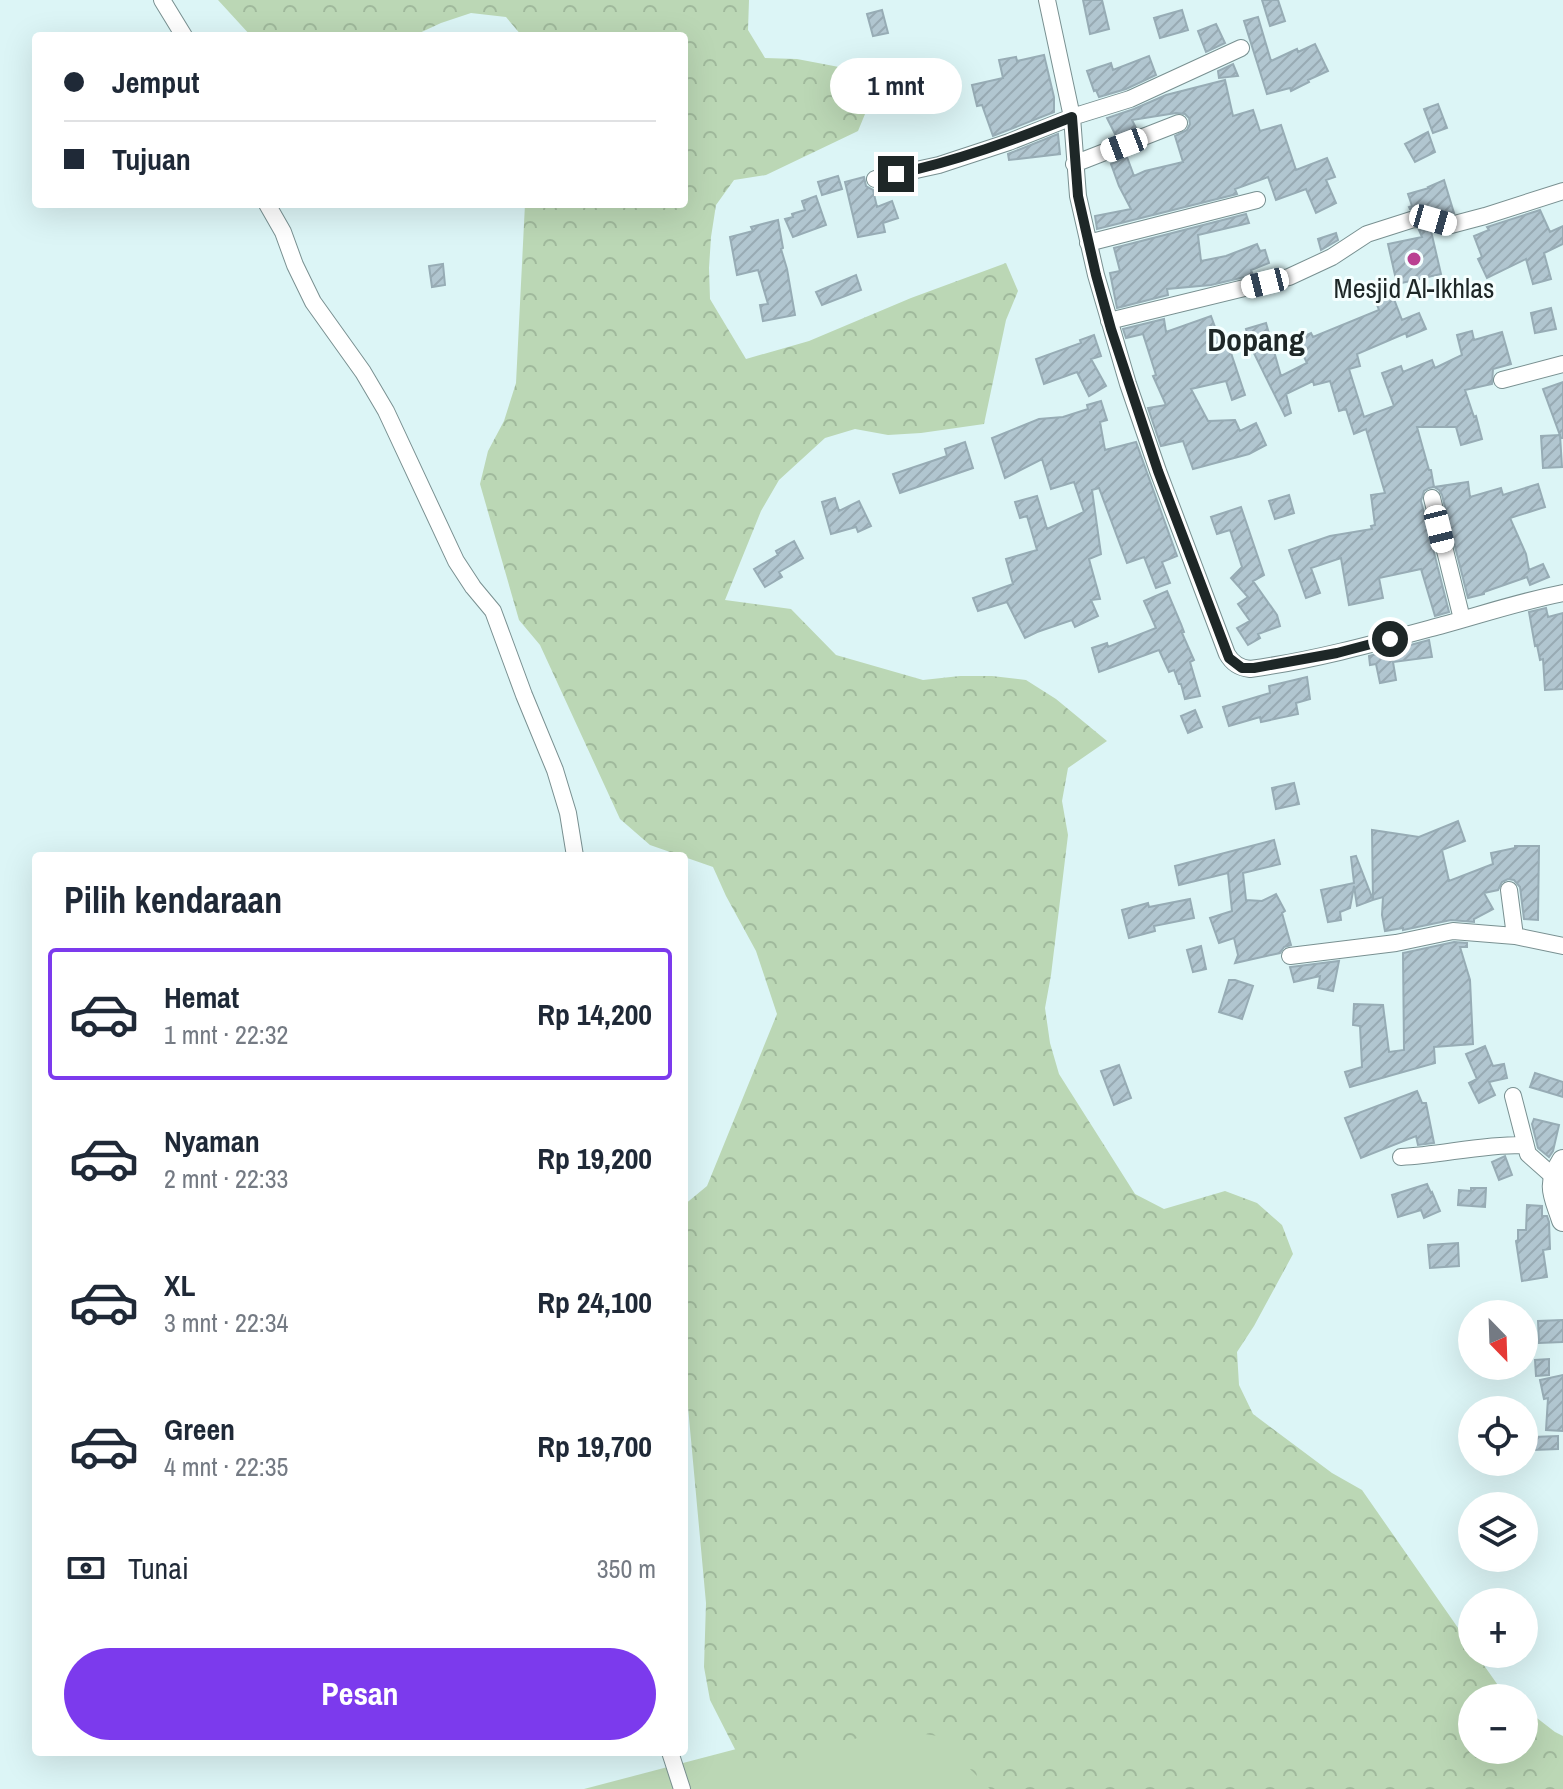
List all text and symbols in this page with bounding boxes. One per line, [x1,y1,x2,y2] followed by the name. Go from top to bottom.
[830,58,962,114] callout: 1 mnt
[112,62,199,102] text: Jemput
[868,68,924,103] text: 1 mnt
[1097,125,1151,165] car
[112,139,191,179] text: Tujuan
[878,156,914,192] route end
[1407,202,1459,238] car
[1405,250,1423,268] marker: Mesjid Al-Ikhlas
[1239,266,1291,300] car
[1334,269,1494,307] place label: Mesjid Al-Ikhlas
[1207,318,1305,361] district label: Dopang
[1422,503,1456,555] car
[1372,621,1408,657] route start
[64,876,282,924] text: Pilih kendaraan
[164,977,239,1017] text: Hemat
[68,978,140,1050] icon: car
[537,994,652,1034] text: Rp 14,200
[164,1017,288,1052] text: 1 mnt · 22:32
[164,1121,260,1161] text: Nyaman
[68,1122,140,1194] icon: car
[537,1138,652,1178] text: Rp 19,200
[164,1161,288,1196] text: 2 mnt · 22:33
[164,1265,195,1305] text: XL
[68,1266,140,1338] icon: car
[537,1282,652,1322] text: Rp 24,100
[1458,1300,1538,1380] north arrow
[1458,1300,1538,1764] map controls
[164,1305,288,1340] text: 3 mnt · 22:34
[1458,1396,1538,1476] button: locate
[164,1409,235,1449] text: Green
[68,1410,140,1482] icon: car
[537,1426,652,1466] text: Rp 19,700
[164,1449,288,1484] text: 4 mnt · 22:35
[1458,1492,1538,1572] button: layers
[64,1546,108,1590] icon: cash
[128,1548,189,1588] text: Tunai
[597,1551,656,1586] text: 350 m
[1458,1588,1538,1668] button: +
[64,1648,656,1740] button: Pesan
[1458,1684,1538,1764] button: −

